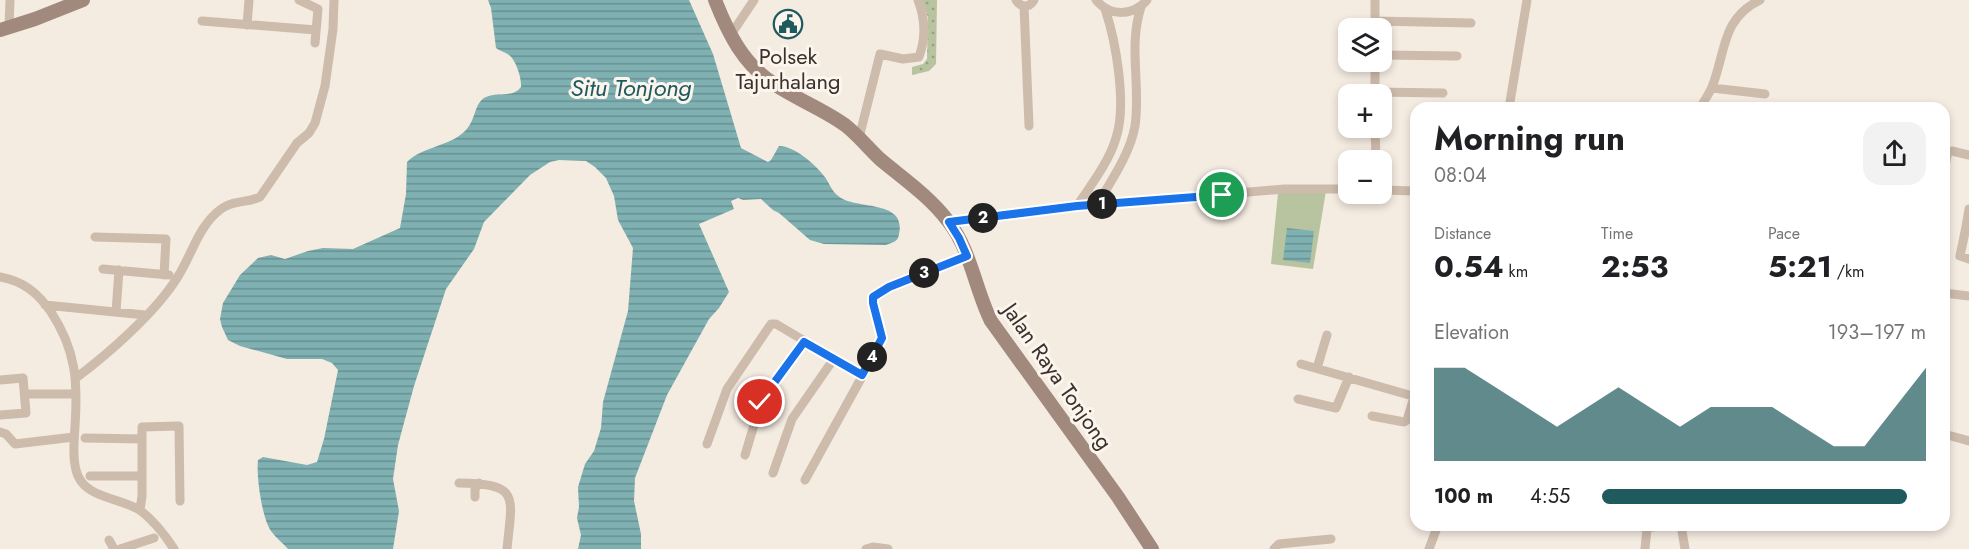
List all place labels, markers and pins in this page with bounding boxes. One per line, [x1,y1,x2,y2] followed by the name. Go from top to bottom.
[772,8,804,40] public building icon: Polsek Tajurhalang
[735,40,841,97] place label: Polsek Tajurhalang
[1196,169,1247,220] pin
[1087,189,1117,219] pin: 1
[968,203,998,233] pin: 2
[909,258,939,288] pin: 3
[857,342,887,372] pin: 4
[734,376,785,427] pin

